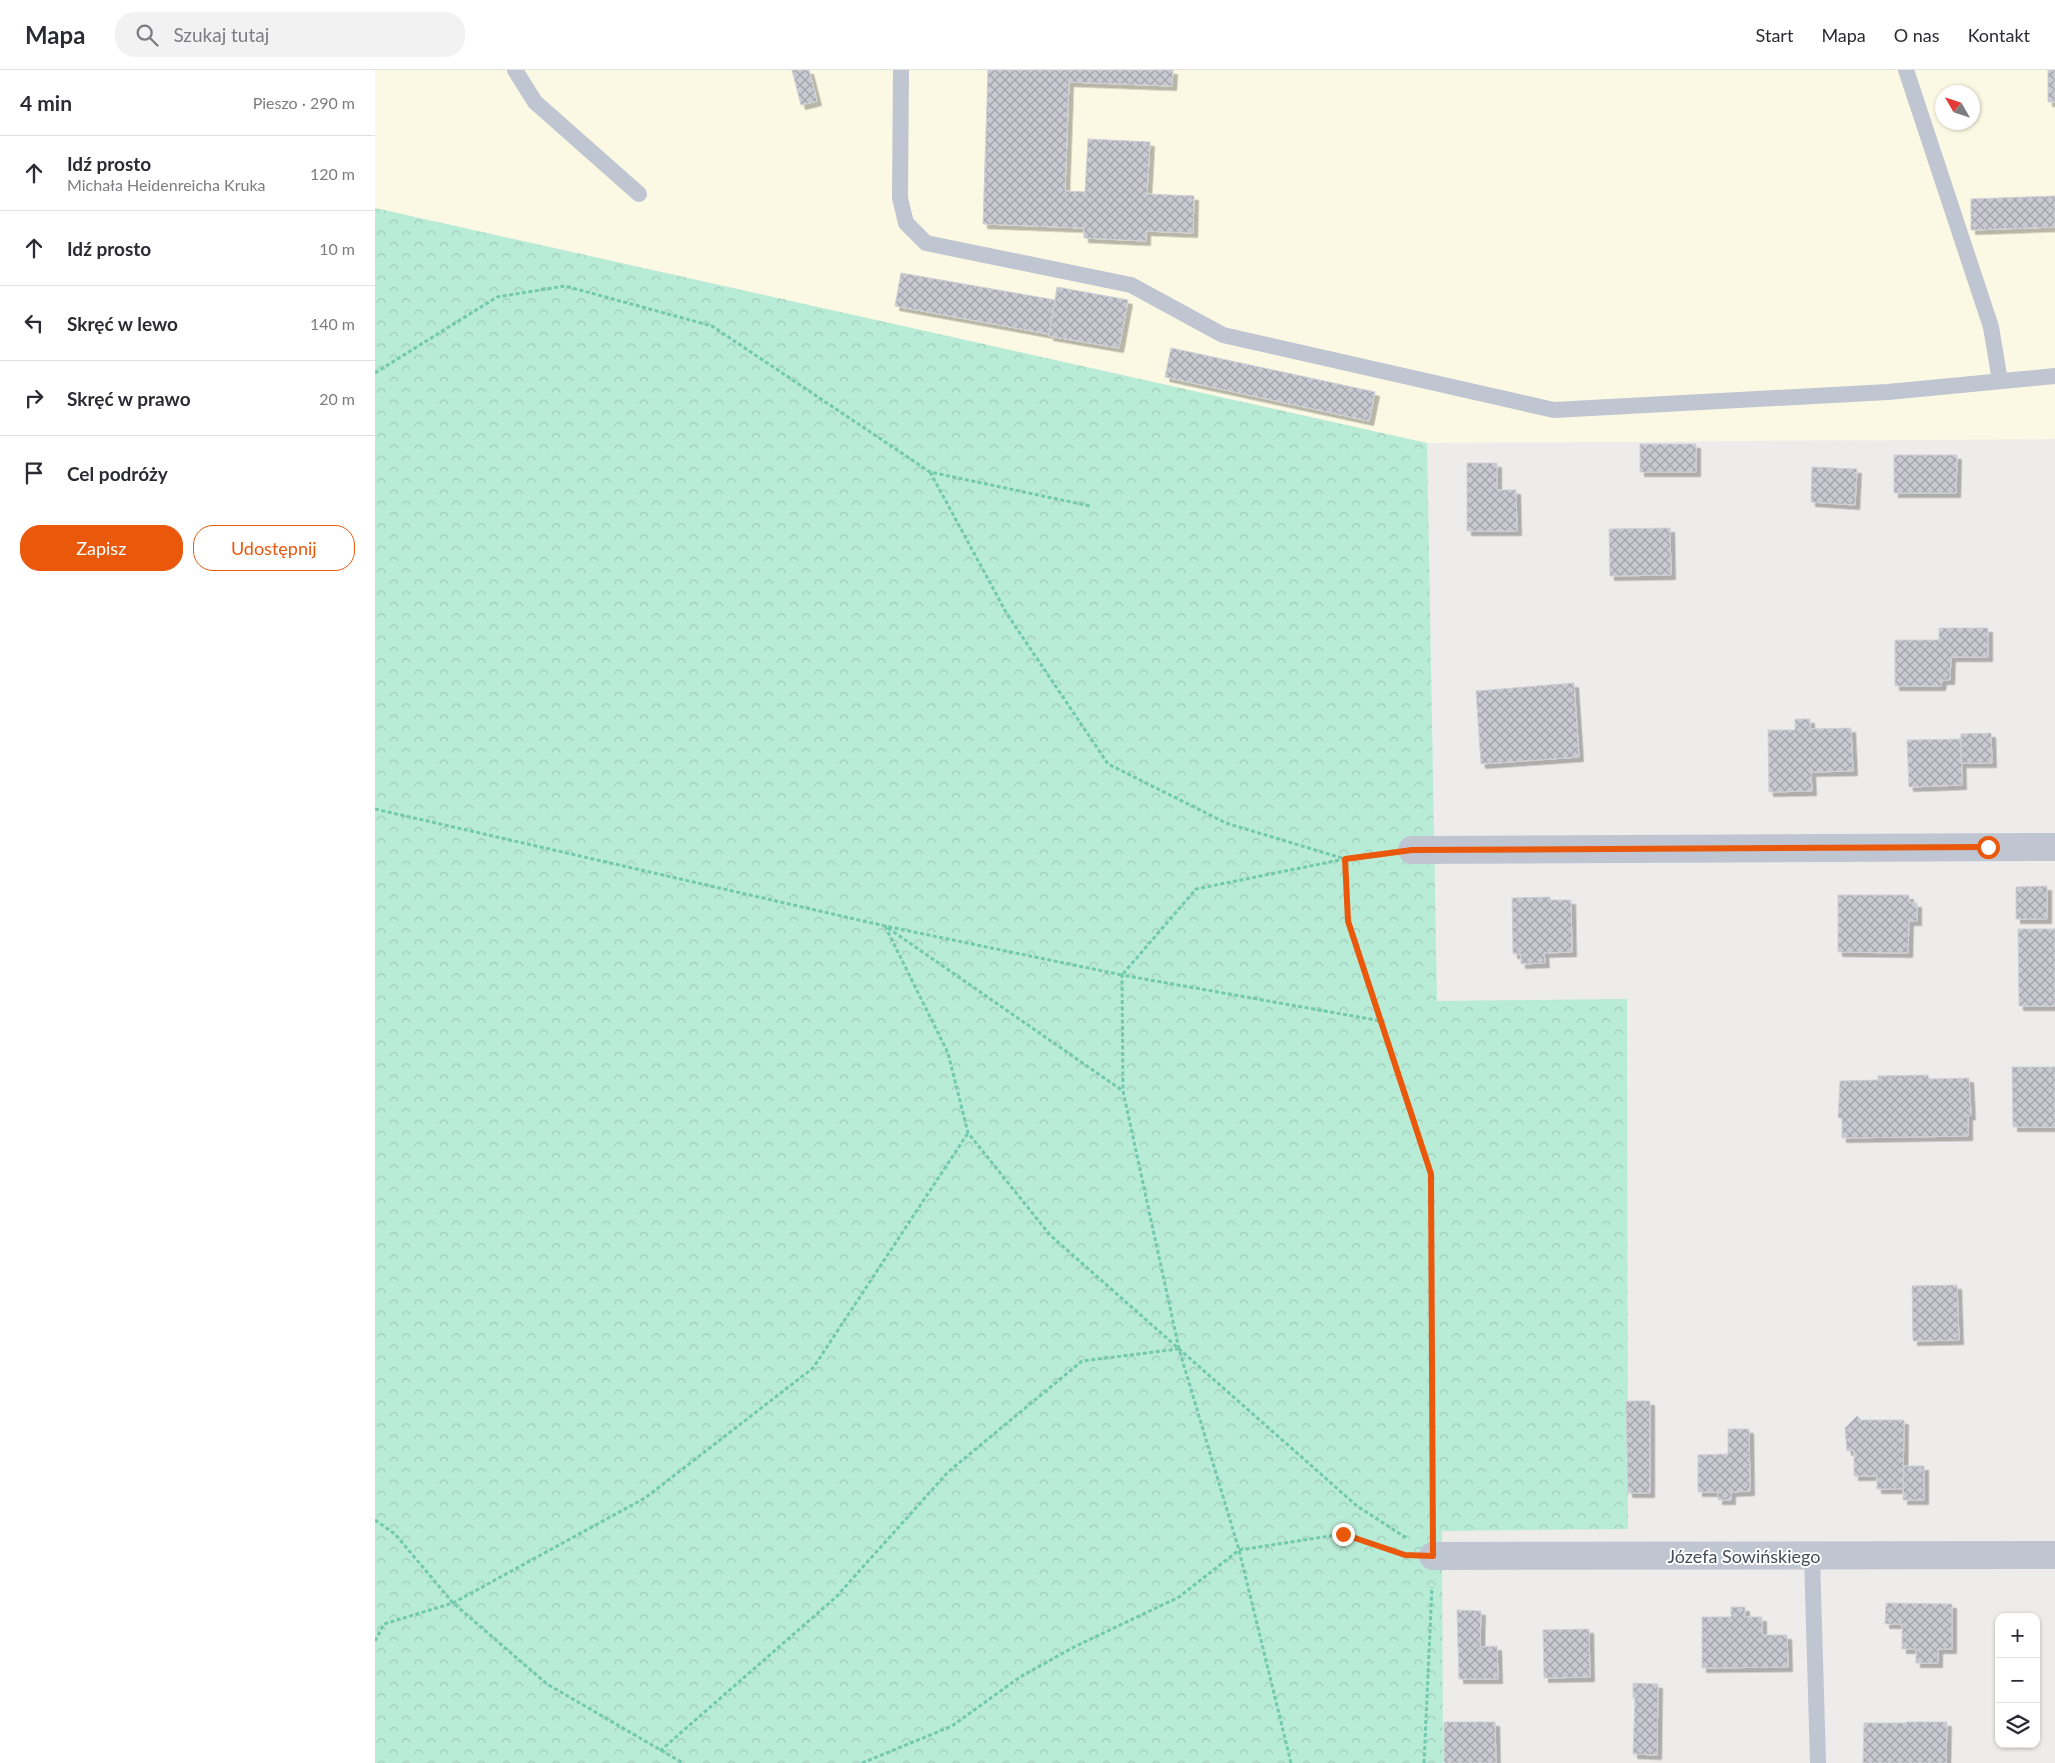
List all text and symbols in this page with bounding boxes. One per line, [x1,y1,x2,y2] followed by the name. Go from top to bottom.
[115,12,465,57] search box
[25,20,85,49] text: Mapa
[133,21,161,49] icon: search
[173,23,269,46] text: Szukaj tutaj
[1756,24,1793,46] text: Start
[1821,24,1866,46] text: Mapa
[1894,24,1940,46] text: O nas
[1968,24,2030,46] text: Kontakt
[1935,85,1980,130] north arrow
[20,90,72,115] text: 4 min
[253,93,355,112] text: Pieszo · 290 m
[67,152,151,175] text: Idź prosto
[20,159,48,187] icon: ahead
[310,164,355,183] text: 120 m
[67,175,266,194] text: Michała Heidenreicha Kruka
[20,234,48,262] icon: ahead
[67,237,151,260] text: Idź prosto
[319,239,355,258] text: 10 m
[20,309,48,337] icon: left
[67,312,178,335] text: Skręć w lewo
[310,314,355,333] text: 140 m
[20,384,48,412] icon: right
[67,387,191,410] text: Skręć w prawo
[319,389,355,408] text: 20 m
[20,459,48,487] icon: arrive
[67,462,168,485] text: Cel podróży
[20,525,183,571] button: Zapisz
[193,525,355,571] button: Udostępnij
[1977,836,2000,859] route start
[1332,1523,1355,1546] route end
[1668,1545,1820,1567] street label: Józefa Sowińskiego
[1995,1613,2040,1748] map controls
[1995,1613,2040,1658] button: +
[1995,1658,2040,1703] button: −
[1995,1703,2040,1748] button: layers

